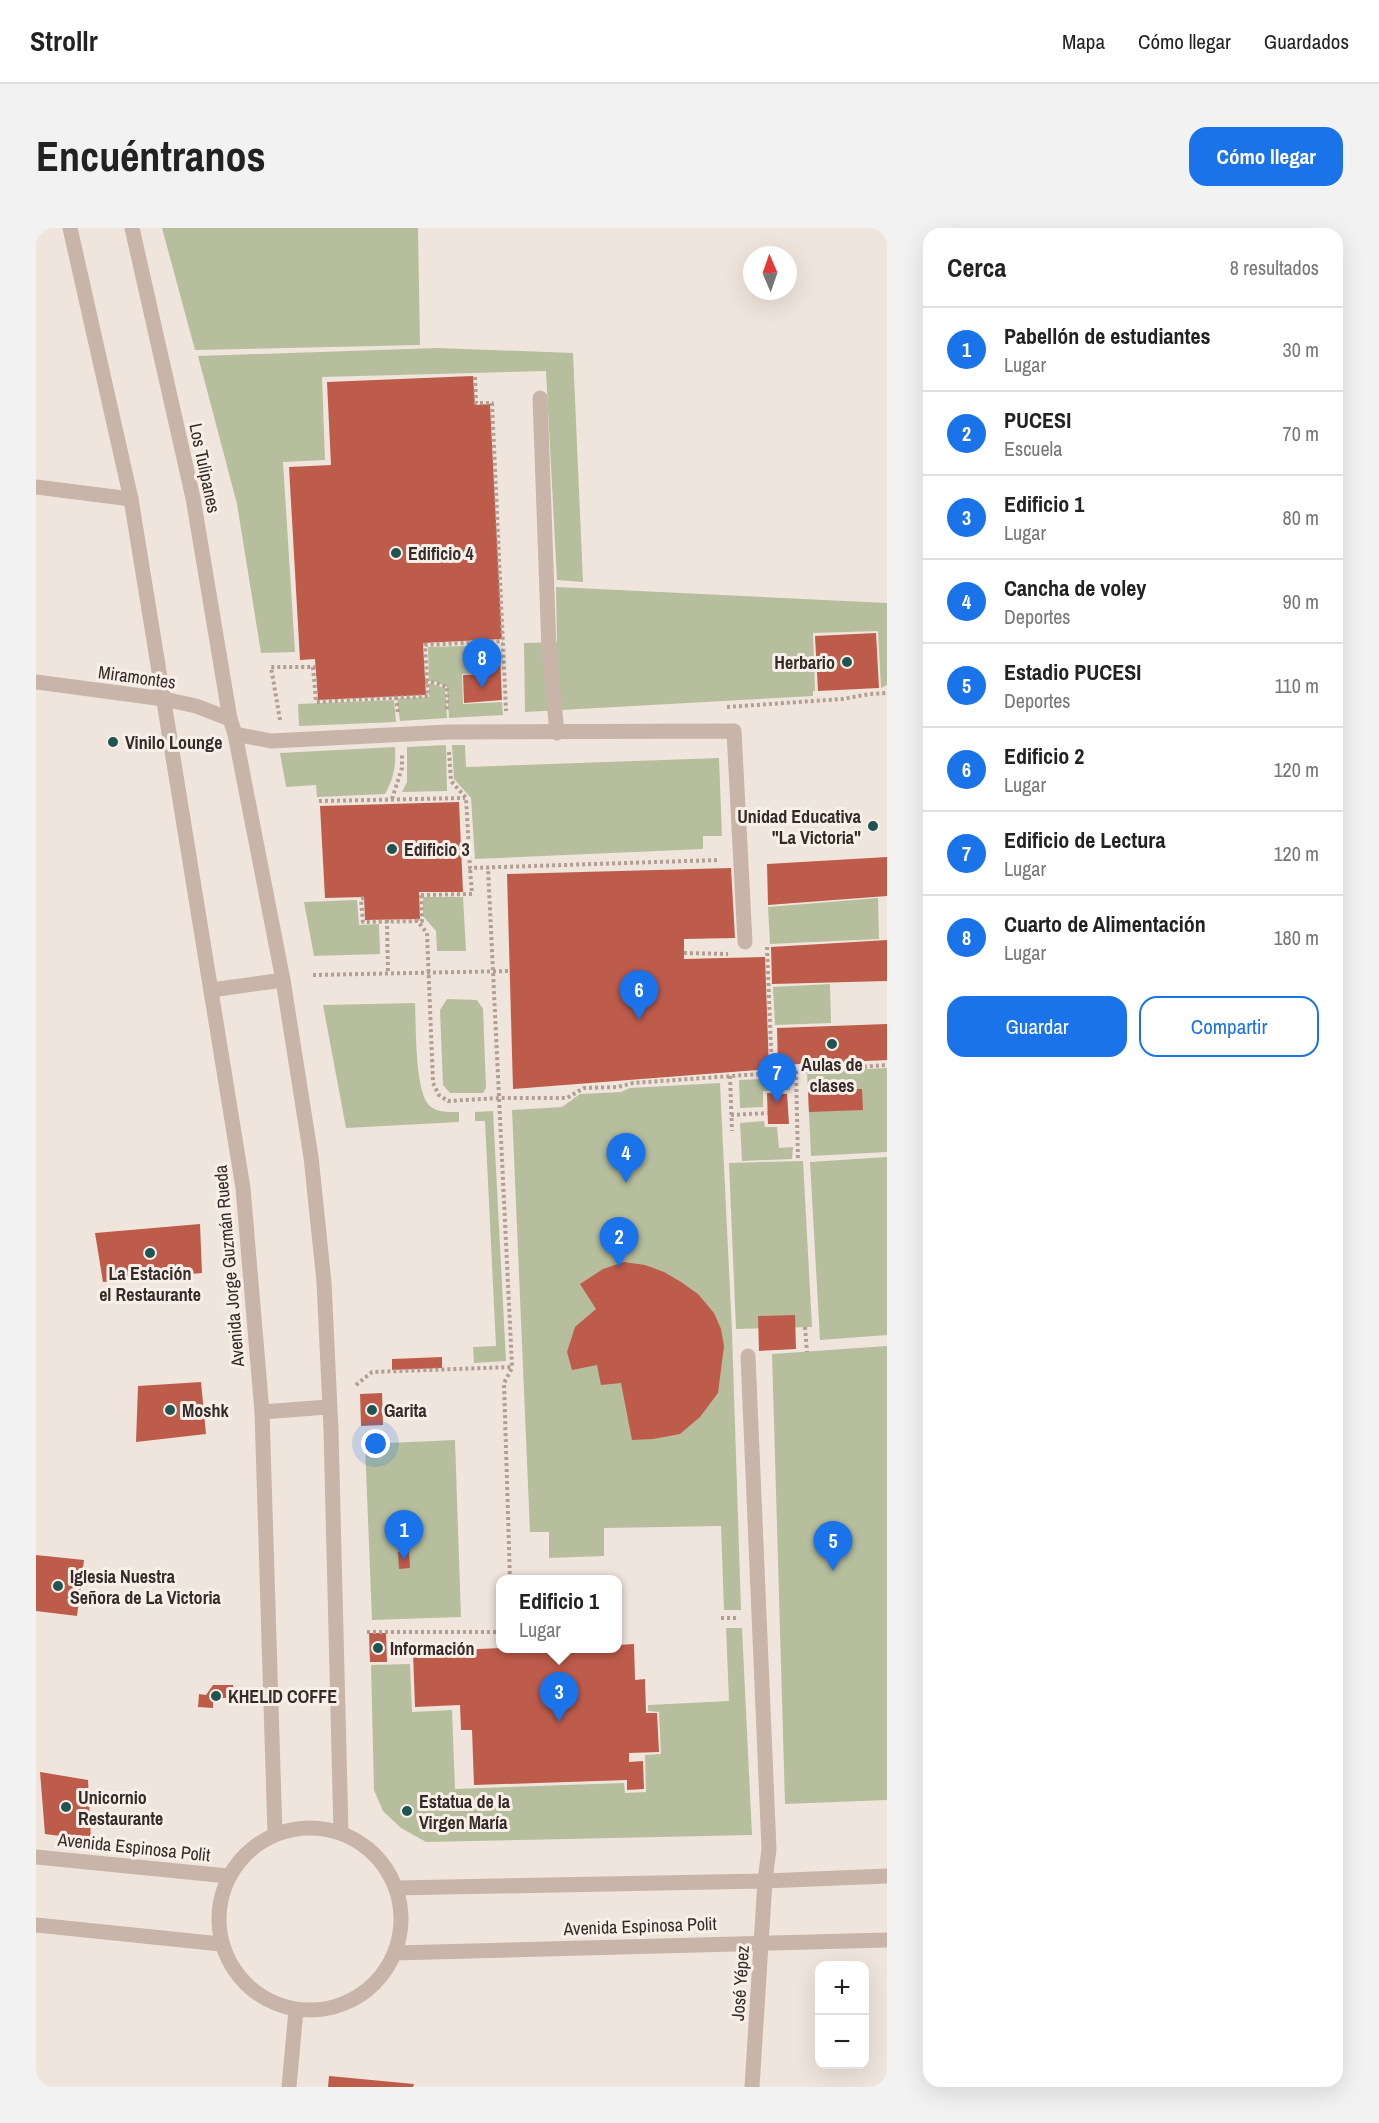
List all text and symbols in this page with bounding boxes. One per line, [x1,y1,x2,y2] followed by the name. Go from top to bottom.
[30,22,98,60] text: Strollr
[1062,27,1105,56] text: Mapa
[1138,27,1231,56] text: Cómo llegar
[1264,27,1349,56] text: Guardados
[1189,127,1343,186] button: Cómo llegar
[36,128,266,184] text: Encuéntranos
[743,246,797,300] north arrow
[947,250,1006,285] text: Cerca
[1230,254,1319,281] text: 8 resultados
[1004,321,1211,351] text: Pabellón de estudiantes
[962,336,971,363] text: 1
[1283,336,1319,363] text: 30 m
[1004,351,1046,378] text: Lugar
[1004,405,1071,435] text: PUCESI
[962,420,971,447] text: 2
[1283,420,1319,447] text: 70 m
[183,421,227,515] street label: Los Tulipanes
[1004,435,1062,462] text: Escuela
[1004,489,1084,519] text: Edificio 1
[962,504,971,531] text: 3
[1283,504,1319,531] text: 80 m
[1004,519,1046,546] text: Lugar
[408,541,474,566] place label: Edificio 4
[389,546,403,560] marker: Edificio 4
[1004,573,1146,603] text: Cancha de voley
[962,588,971,615] text: 4
[1283,588,1319,615] text: 90 m
[1004,603,1071,630] text: Deportes
[462,638,502,688] pin: 8
[774,650,835,675] place label: Herbario
[840,655,854,669] marker: Herbario
[1004,657,1141,687] text: Estadio PUCESI
[97,659,177,695] street label: Miramontes
[962,672,971,699] text: 5
[1275,672,1319,699] text: 110 m
[1004,687,1071,714] text: Deportes
[125,730,222,755] place label: Vinilo Lounge
[106,735,120,749] marker: Vinilo Lounge
[1004,741,1084,771] text: Edificio 2
[962,756,971,783] text: 6
[1273,756,1319,783] text: 120 m
[1004,771,1046,798] text: Lugar
[737,804,862,850] place label: Unidad Educativa "La Victoria"
[866,819,880,833] marker: Unidad Educativa "La Victoria"
[1004,825,1165,855] text: Edificio de Lectura
[404,837,470,862] place label: Edificio 3
[962,840,971,867] text: 7
[1273,840,1319,867] text: 120 m
[385,842,399,856] marker: Edificio 3
[1004,855,1046,882] text: Lugar
[1004,909,1206,939] text: Cuarto de Alimentación
[962,924,971,951] text: 8
[1273,924,1319,951] text: 180 m
[1004,939,1046,966] text: Lugar
[620,970,658,1020] pin: 6
[947,996,1127,1057] button: Guardar
[1139,996,1319,1057] button: Compartir
[825,1037,839,1051] marker: Aulas de clases
[801,1052,863,1098] place label: Aulas de clases
[758,1054,796,1103] pin: 7
[606,1134,646,1183] pin: 4
[208,1164,250,1369] street label: Avenida Jorge Guzmán Rueda
[600,1218,638,1267] pin: 2
[143,1246,157,1260] marker: La Estación el Restaurante
[99,1261,201,1307] place label: La Estación el Restaurante
[182,1398,230,1423] place label: Moshk
[384,1398,427,1423] place label: Garita
[163,1403,177,1417] marker: Moshk
[365,1403,379,1417] marker: Garita
[361,1429,390,1458] your location
[384,1510,424,1560] pin: 1
[814,1522,852,1571] pin: 5
[70,1564,221,1610] place label: Iglesia Nuestra Señora de La Victoria
[496,1575,622,1653] popup
[51,1579,65,1593] marker: Iglesia Nuestra Señora de La Victoria
[519,1586,599,1616] text: Edificio 1
[519,1616,561,1643] text: Lugar
[390,1636,474,1661] place label: Información
[371,1641,385,1655] marker: Información
[540,1672,578,1722] pin: 3
[228,1684,337,1709] place label: KHELID COFFE
[209,1689,223,1703] marker: KHELID COFFE
[78,1785,163,1831] place label: Unicornio Restaurante
[419,1789,511,1835] place label: Estatua de la Virgen María
[59,1800,73,1814] marker: Unicornio Restaurante
[400,1804,414,1818] marker: Estatua de la Virgen María
[56,1826,211,1867] street label: Avenida Espinosa Polit
[562,1911,717,1941] street label: Avenida Espinosa Polit
[725,1944,755,2022] street label: José Yépez
[815,1961,869,2069] map controls
[815,1961,869,2015] button: +
[815,2015,869,2069] button: −

